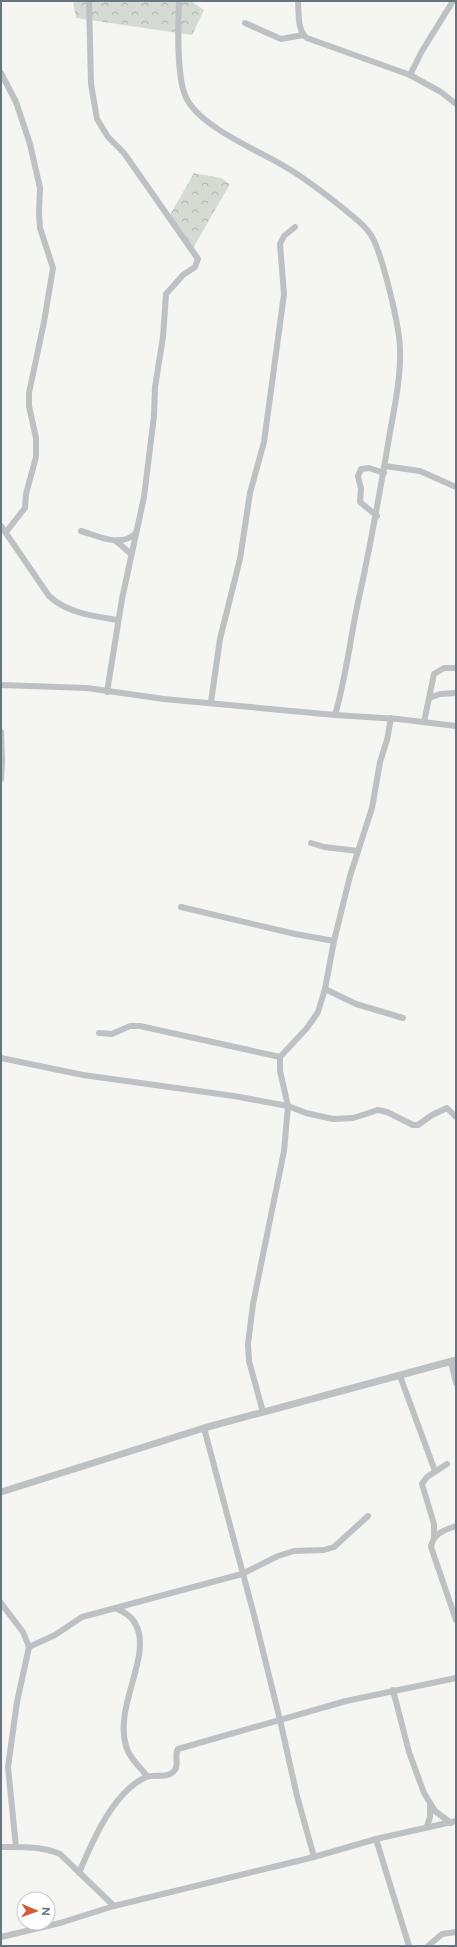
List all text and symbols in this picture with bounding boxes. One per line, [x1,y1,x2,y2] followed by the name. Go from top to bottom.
[16,1891,56,1931] north arrow
[39,1907,52,1916] text: N

